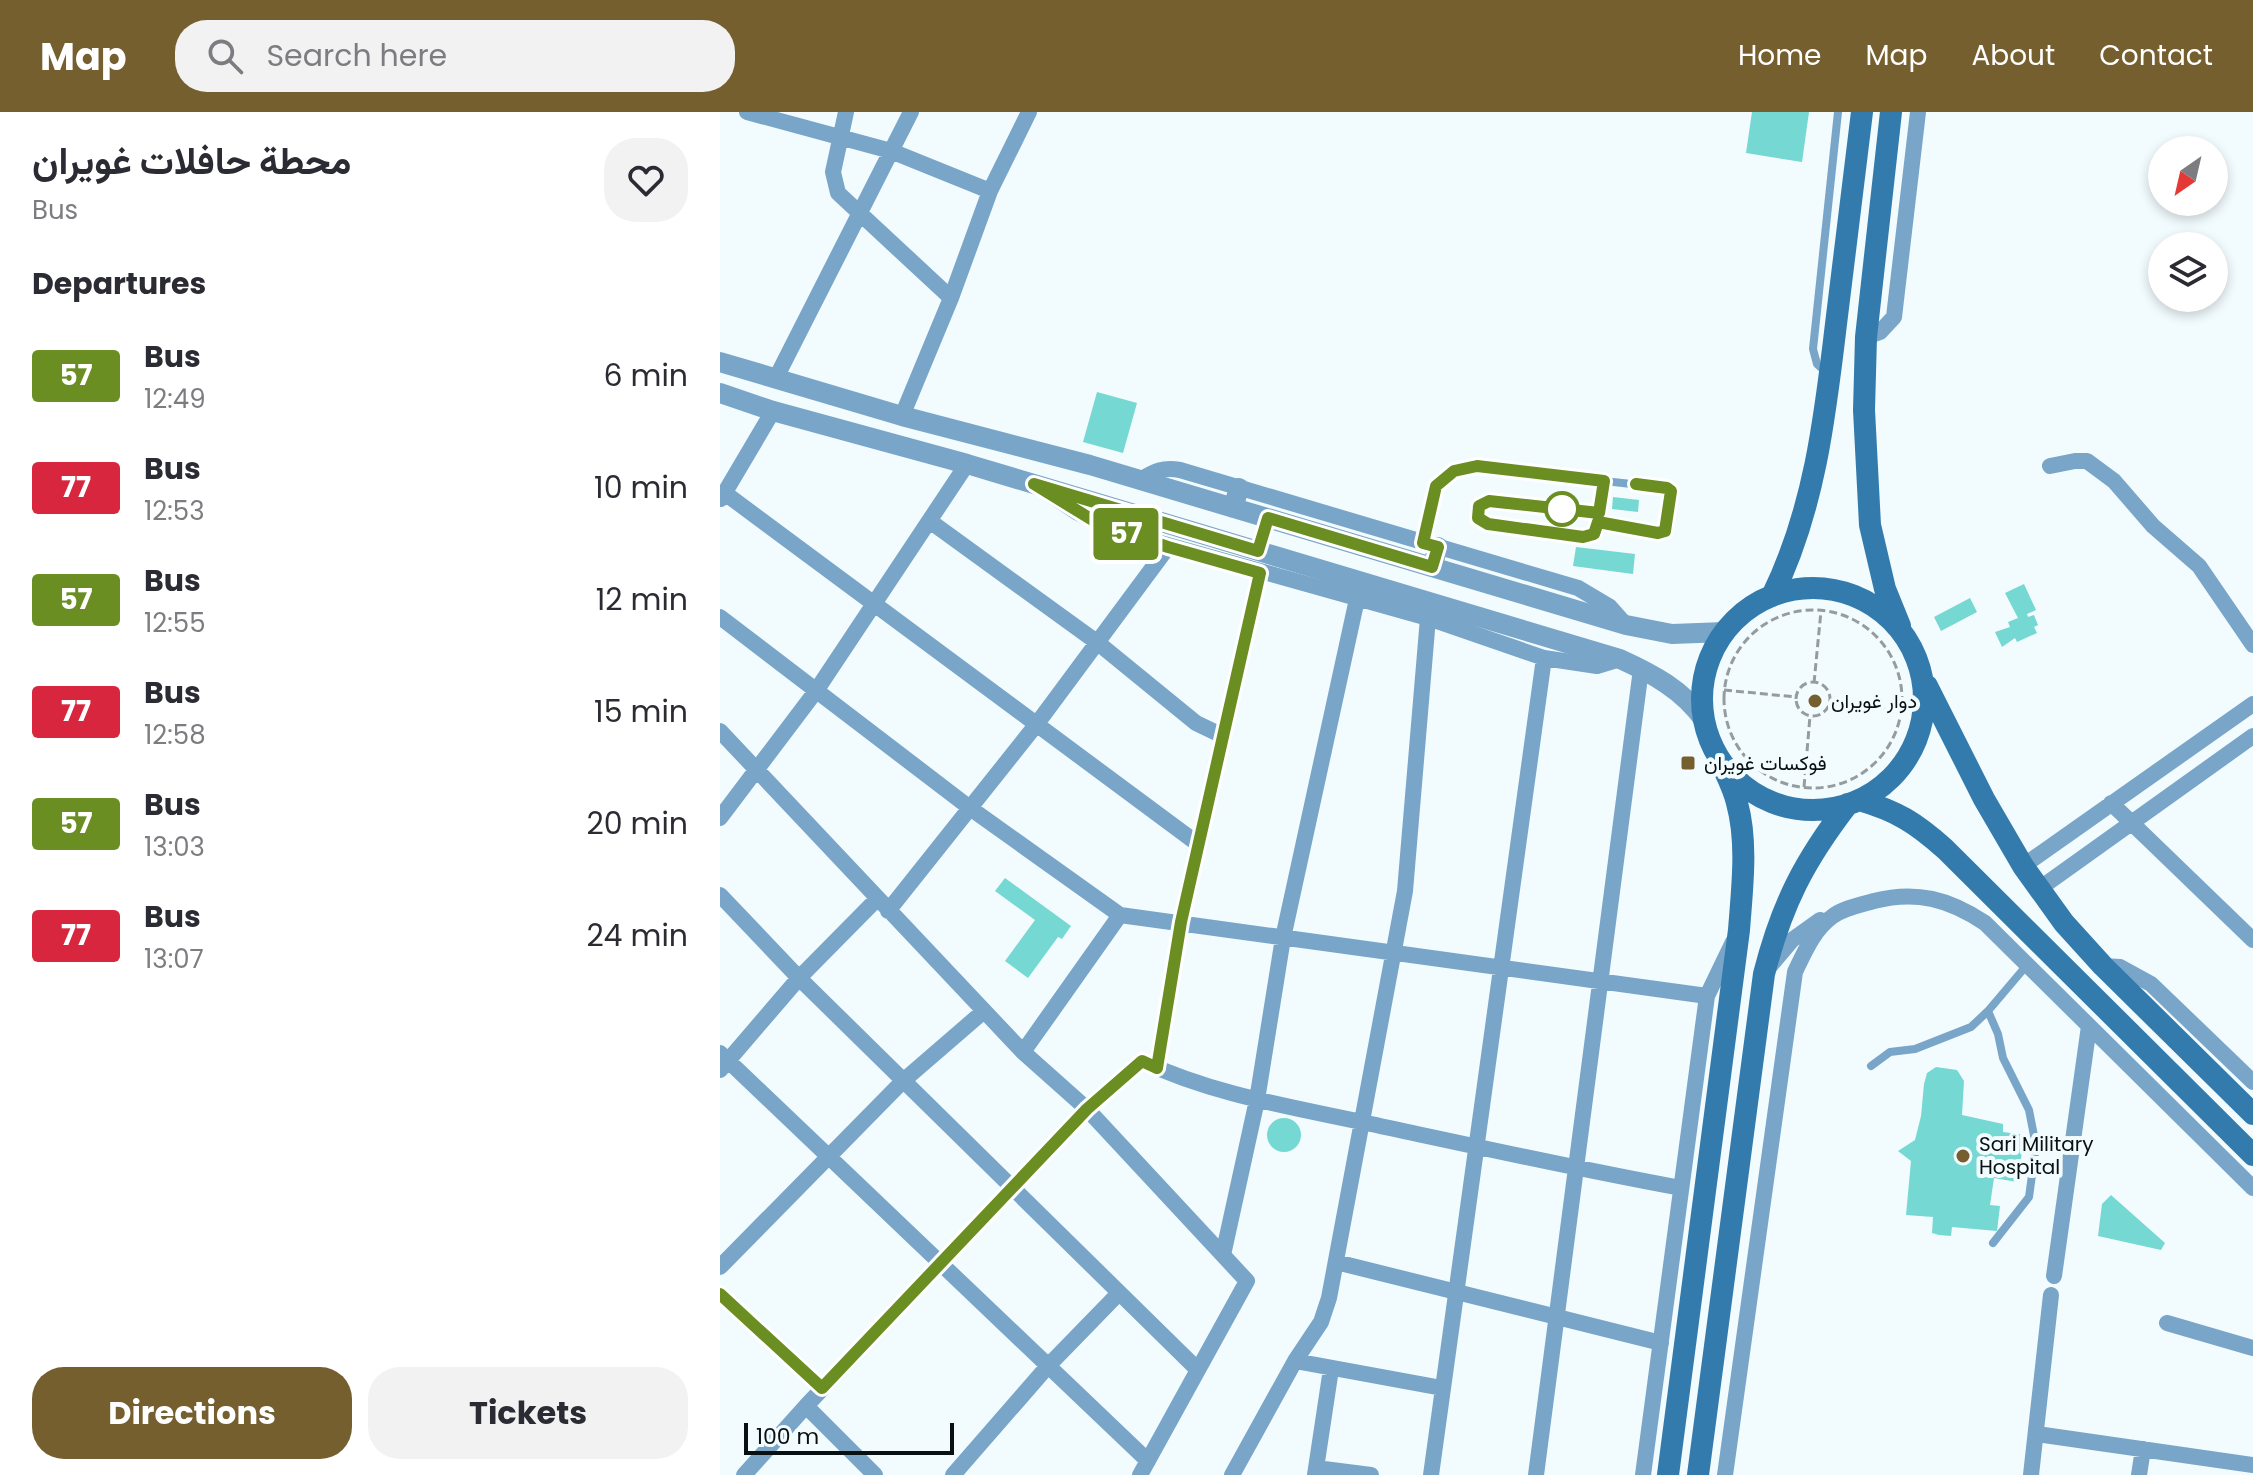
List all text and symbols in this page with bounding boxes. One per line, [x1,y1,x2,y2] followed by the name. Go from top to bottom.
[175,20,735,92] search box
[40,30,127,83] text: Map
[203,34,247,78] icon: search
[267,34,447,77] text: Search here
[1738,36,1821,75] text: Home
[1865,36,1927,75] text: Map
[1971,36,2055,75] text: About
[2099,36,2213,75] text: Contact
[32,134,351,187] text: محطة حافلات غويران
[2148,136,2228,216] north arrow
[2148,136,2228,312] map controls
[604,138,688,222] button: heart
[32,192,78,228] text: Bus
[2148,232,2228,312] button: layers
[32,262,206,305] text: Departures
[144,335,201,378] text: Bus
[603,354,688,397] text: 6 min
[59,356,93,395] text: 57
[144,381,206,417] text: 12:49
[144,447,201,490] text: Bus
[594,466,688,509] text: 10 min
[61,468,91,507] text: 77
[1545,492,1579,526] unlabelled marker
[144,493,204,529] text: 12:53
[1090,508,1162,560] line badge: 57
[1109,514,1143,553] text: 57
[144,559,201,602] text: Bus
[596,578,688,621] text: 12 min
[59,580,93,619] text: 57
[144,605,205,641] text: 12:55
[144,671,201,714] text: Bus
[1831,687,1917,715] place label: دوار غويران
[594,690,688,733] text: 15 min
[61,692,91,731] text: 77
[1806,692,1824,710] marker: دوار غويران
[144,717,206,753] text: 12:58
[1704,749,1827,777] place label: فوكسات غويران
[1679,754,1697,772] marker: فوكسات غويران
[144,783,201,826] text: Bus
[586,802,688,845] text: 20 min
[59,804,93,843] text: 57
[144,829,205,865] text: 13:03
[144,895,201,938] text: Bus
[586,914,688,957] text: 24 min
[61,916,91,955] text: 77
[144,941,204,977] text: 13:07
[1979,1130,2093,1181] place label: Sari Military Hospital
[1954,1147,1972,1165] marker: Sari Military Hospital
[32,1367,352,1459] button: Directions
[368,1367,688,1459] button: Tickets
[744,1419,954,1455] scale bar
[756,1421,819,1452] text: 100 m

